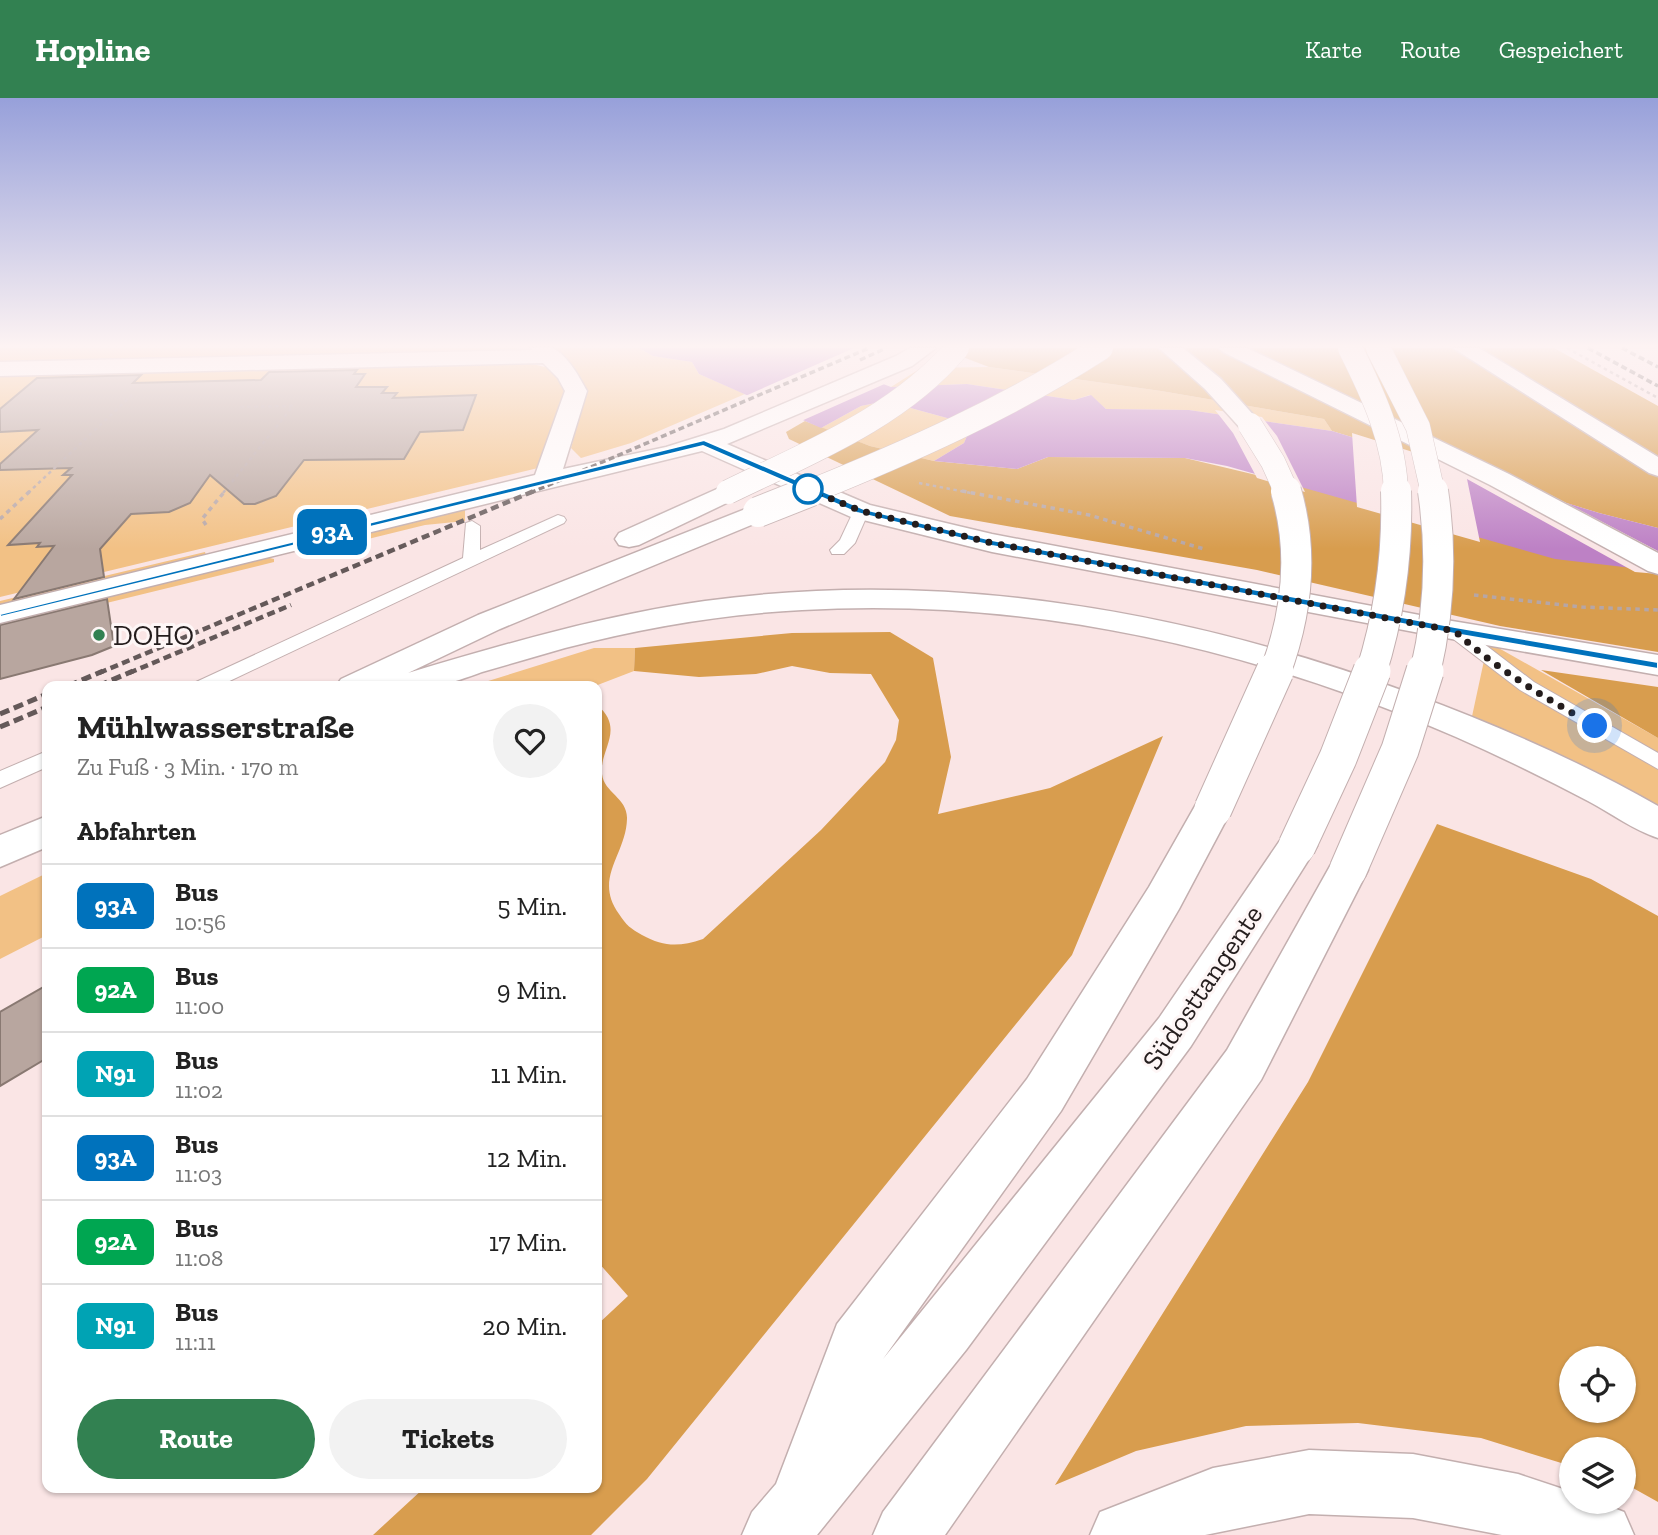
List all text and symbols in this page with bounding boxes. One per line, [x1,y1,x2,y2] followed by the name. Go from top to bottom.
[35,30,150,69] text: Hopline
[1305,35,1362,64] text: Karte
[1400,35,1461,64] text: Route
[1499,35,1623,64] text: Gespeichert
[793,474,823,504] unlabelled marker
[292,509,372,555] line badge: 93A
[311,517,353,546] text: 93A
[113,619,194,652] place label: DOHO
[91,627,107,643] marker: DOHO
[493,704,567,778] button: heart
[77,707,354,746] text: Mühlwasserstraße
[1577,708,1612,743] your location
[77,753,298,781] text: Zu Fuß · 3 Min. · 170 m
[77,815,196,847] text: Abfahrten
[175,876,218,908] text: Bus
[497,890,567,922] text: 5 Min.
[94,891,137,920] text: 93A
[1135,899,1270,1076] street label: Südosttangente
[175,908,226,936] text: 10:56
[175,960,218,992] text: Bus
[497,974,567,1006] text: 9 Min.
[94,975,137,1004] text: 92A
[175,992,224,1020] text: 11:00
[175,1044,218,1076] text: Bus
[490,1058,567,1090] text: 11 Min.
[95,1059,136,1088] text: N91
[175,1076,223,1104] text: 11:02
[175,1128,218,1160] text: Bus
[487,1142,567,1174] text: 12 Min.
[94,1143,137,1172] text: 93A
[175,1160,222,1188] text: 11:03
[175,1212,218,1244] text: Bus
[489,1226,567,1258] text: 17 Min.
[94,1227,137,1256] text: 92A
[175,1244,223,1272] text: 11:08
[175,1296,218,1328] text: Bus
[482,1310,567,1342] text: 20 Min.
[95,1311,136,1340] text: N91
[175,1328,216,1356] text: 11:11
[1559,1346,1636,1514] map controls
[1559,1346,1636,1423] button: locate
[77,1399,315,1479] button: Route
[329,1399,567,1479] button: Tickets
[1559,1437,1636,1514] button: layers

